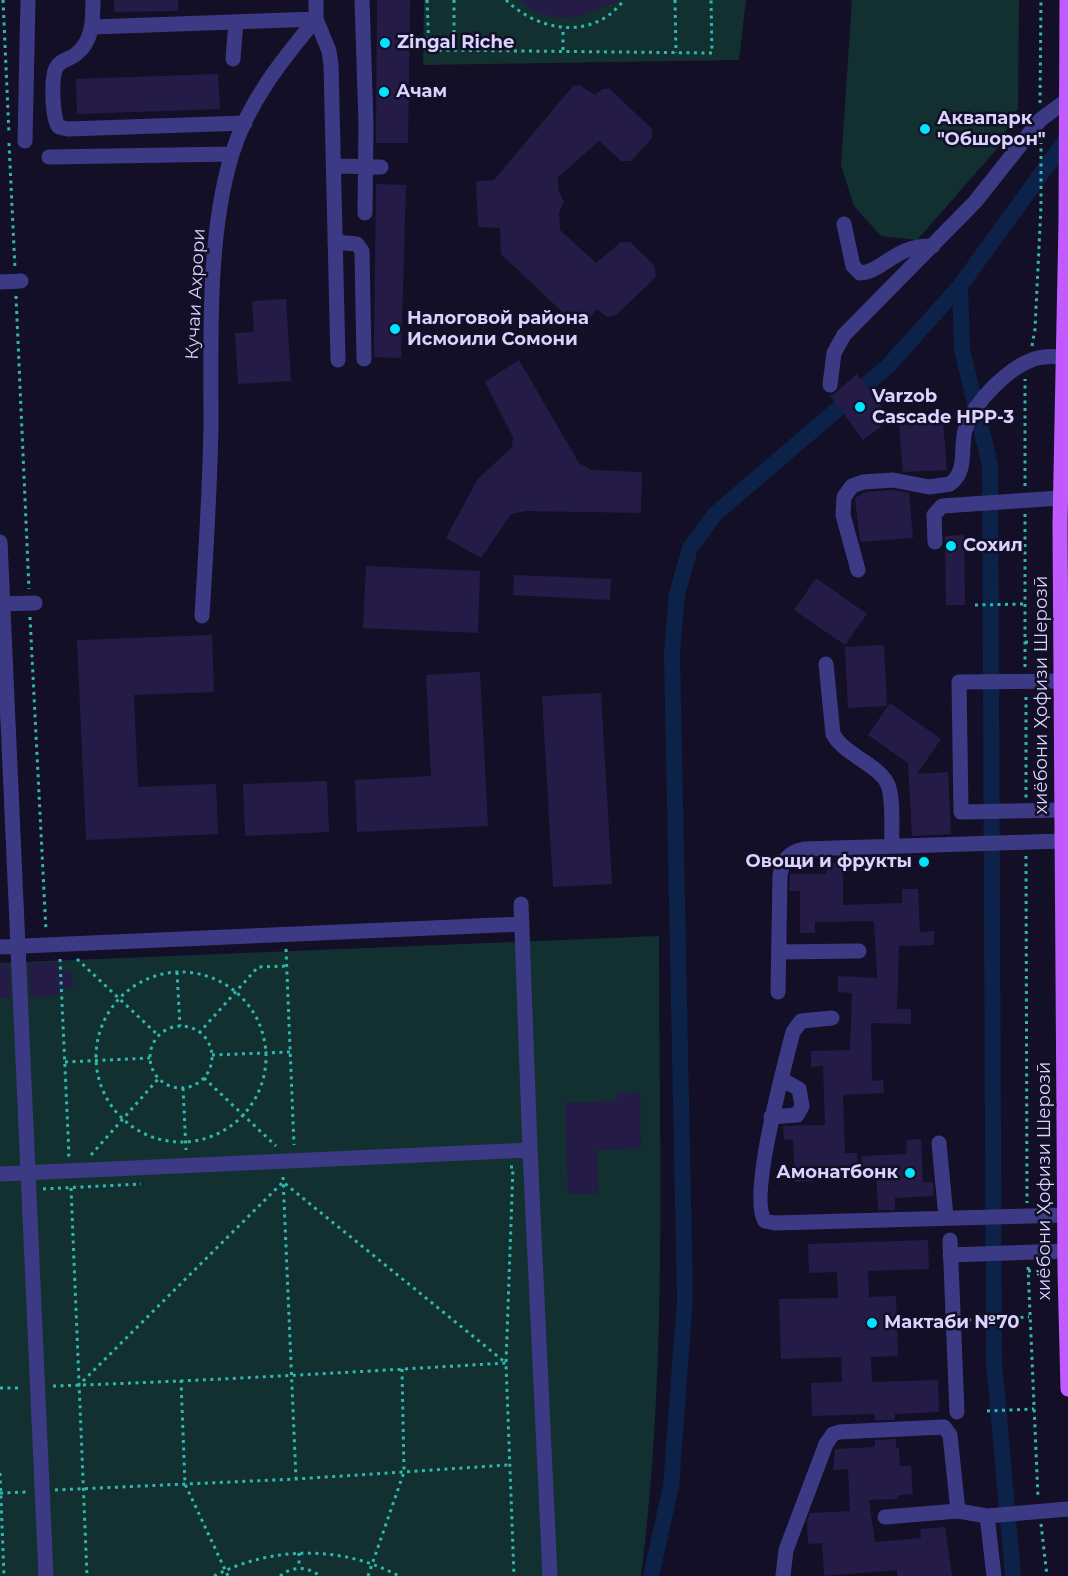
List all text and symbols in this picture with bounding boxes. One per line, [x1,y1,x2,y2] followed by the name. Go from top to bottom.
[397,32,514,54] place label: Zingal Riche
[378,36,392,50] marker: Zingal Riche
[396,81,447,103] place label: Ачам
[377,85,391,99] marker: Ачам
[937,108,1046,150] place label: Аквапарк "Обшорон"
[918,122,932,136] marker: Аквапарк "Обшорон"
[182,228,210,360] street label: Кучаи Ахрори
[407,308,589,350] place label: Налоговой района Исмоили Сомони
[388,322,402,336] marker: Налоговой района Исмоили Сомони
[872,386,1014,428] place label: Varzob Cascade HPP-3
[853,400,867,414] marker: Varzob Cascade HPP-3
[963,535,1023,557] place label: Сохил
[944,539,958,553] marker: Сохил
[1031,576,1053,814] street label: хиёбони Ҳофизи Шерозӣ
[746,851,912,873] place label: Овощи и фрукты
[917,855,931,869] marker: Овощи и фрукты
[1034,1062,1056,1300] street label: хиёбони Ҳофизи Шерозӣ
[776,1162,898,1184] place label: Амонатбонк
[903,1166,917,1180] marker: Амонатбонк
[884,1312,1020,1334] place label: Мактаби №70
[865,1316,879,1330] marker: Мактаби №70

